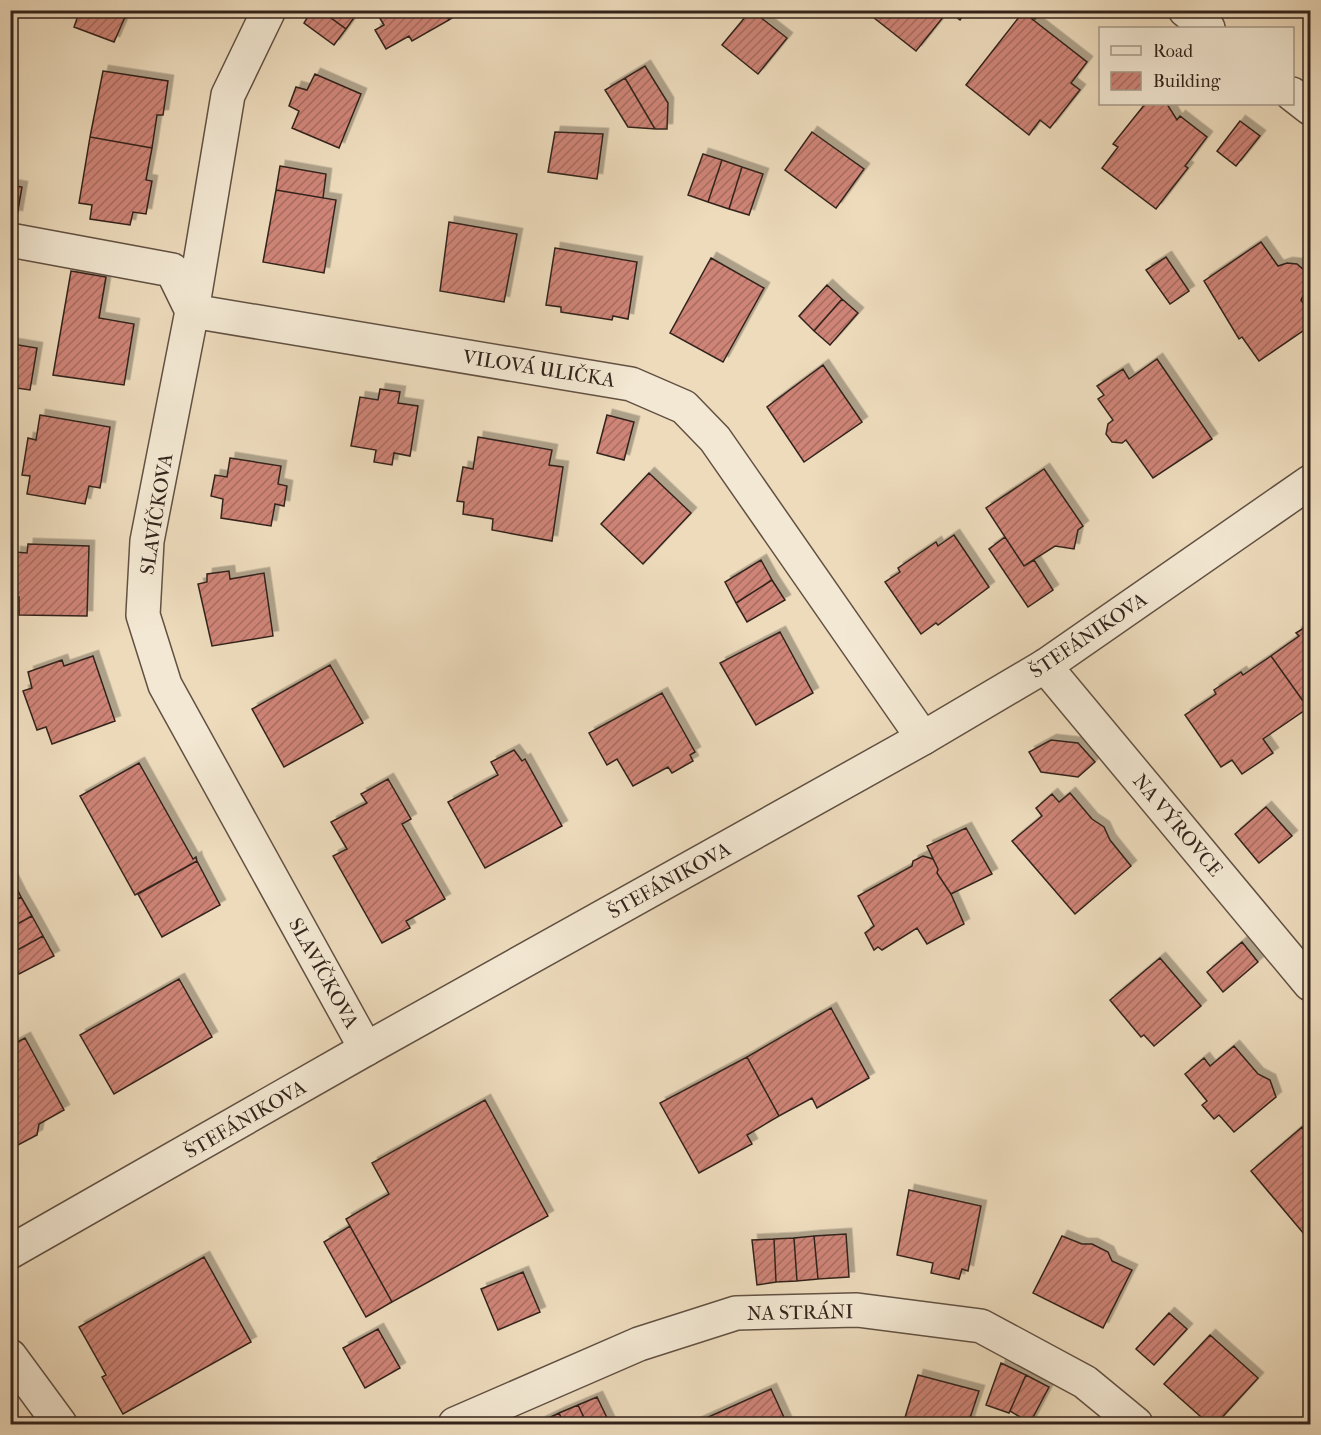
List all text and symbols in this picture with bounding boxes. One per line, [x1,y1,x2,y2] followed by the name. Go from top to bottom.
[1099,27,1294,105] legend
[1153,41,1193,62] text: Road
[1153,71,1221,92] text: Building
[460,344,618,392] street label: VILOVÁ ULIČKA
[135,451,178,576] street label: SLAVÍČKOVA
[1025,586,1152,683] street label: ŠTEFÁNIKOVA
[1128,769,1228,881] street label: NA VÝROVCE
[604,836,735,924] street label: ŠTEFÁNIKOVA
[284,914,365,1033] street label: SLAVÍČKOVA
[180,1074,311,1163] street label: ŠTEFÁNIKOVA
[747,1299,854,1325] street label: NA STRÁNI

